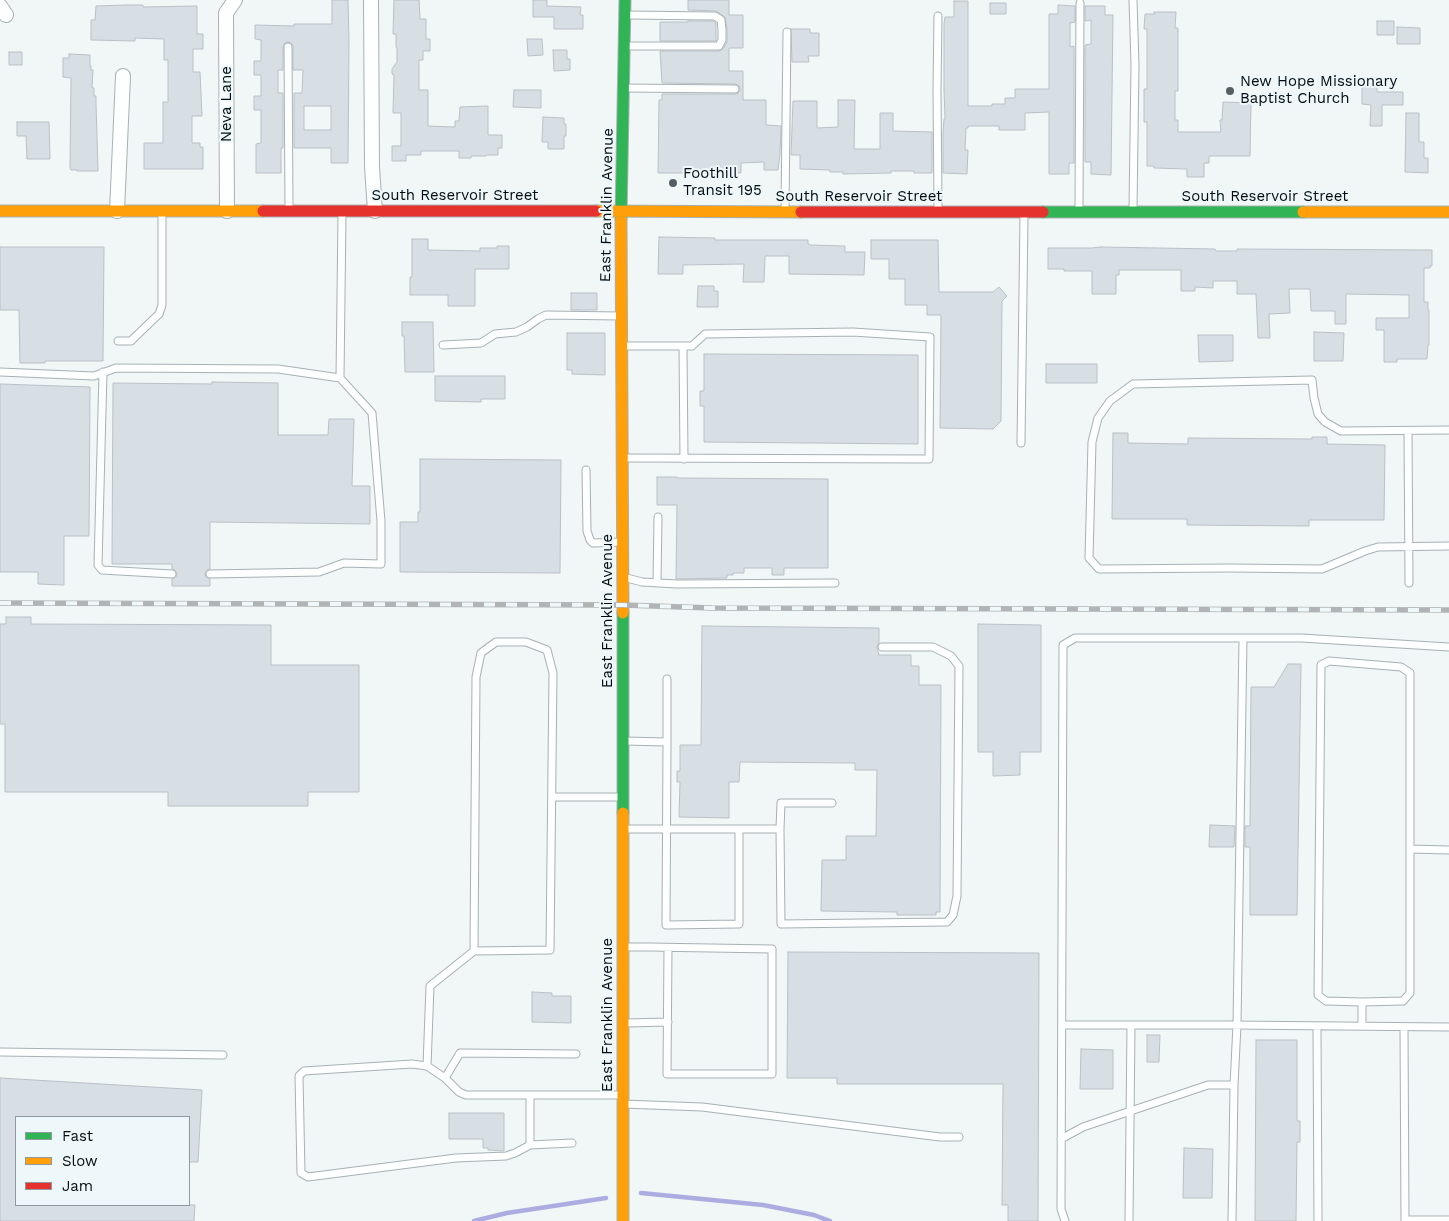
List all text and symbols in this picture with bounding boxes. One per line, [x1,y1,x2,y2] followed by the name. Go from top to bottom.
[218,66,236,142] street label: Neva Lane
[1240,73,1397,108] place label: New Hope Missionary Baptist Church
[1224,85,1236,97] marker: New Hope Missionary Baptist Church
[597,128,617,282] street label: East Franklin Avenue
[683,165,762,200] place label: Foothill Transit 195
[667,177,679,189] marker: Foothill Transit 195
[372,187,538,205] street label: South Reservoir Street
[776,188,942,206] street label: South Reservoir Street
[1182,188,1348,206] street label: South Reservoir Street
[599,534,617,688] street label: East Franklin Avenue
[599,938,617,1092] street label: East Franklin Avenue
[15,1116,190,1206] legend
[62,1127,93,1145] text: Fast
[62,1152,98,1170] text: Slow
[62,1177,93,1195] text: Jam

